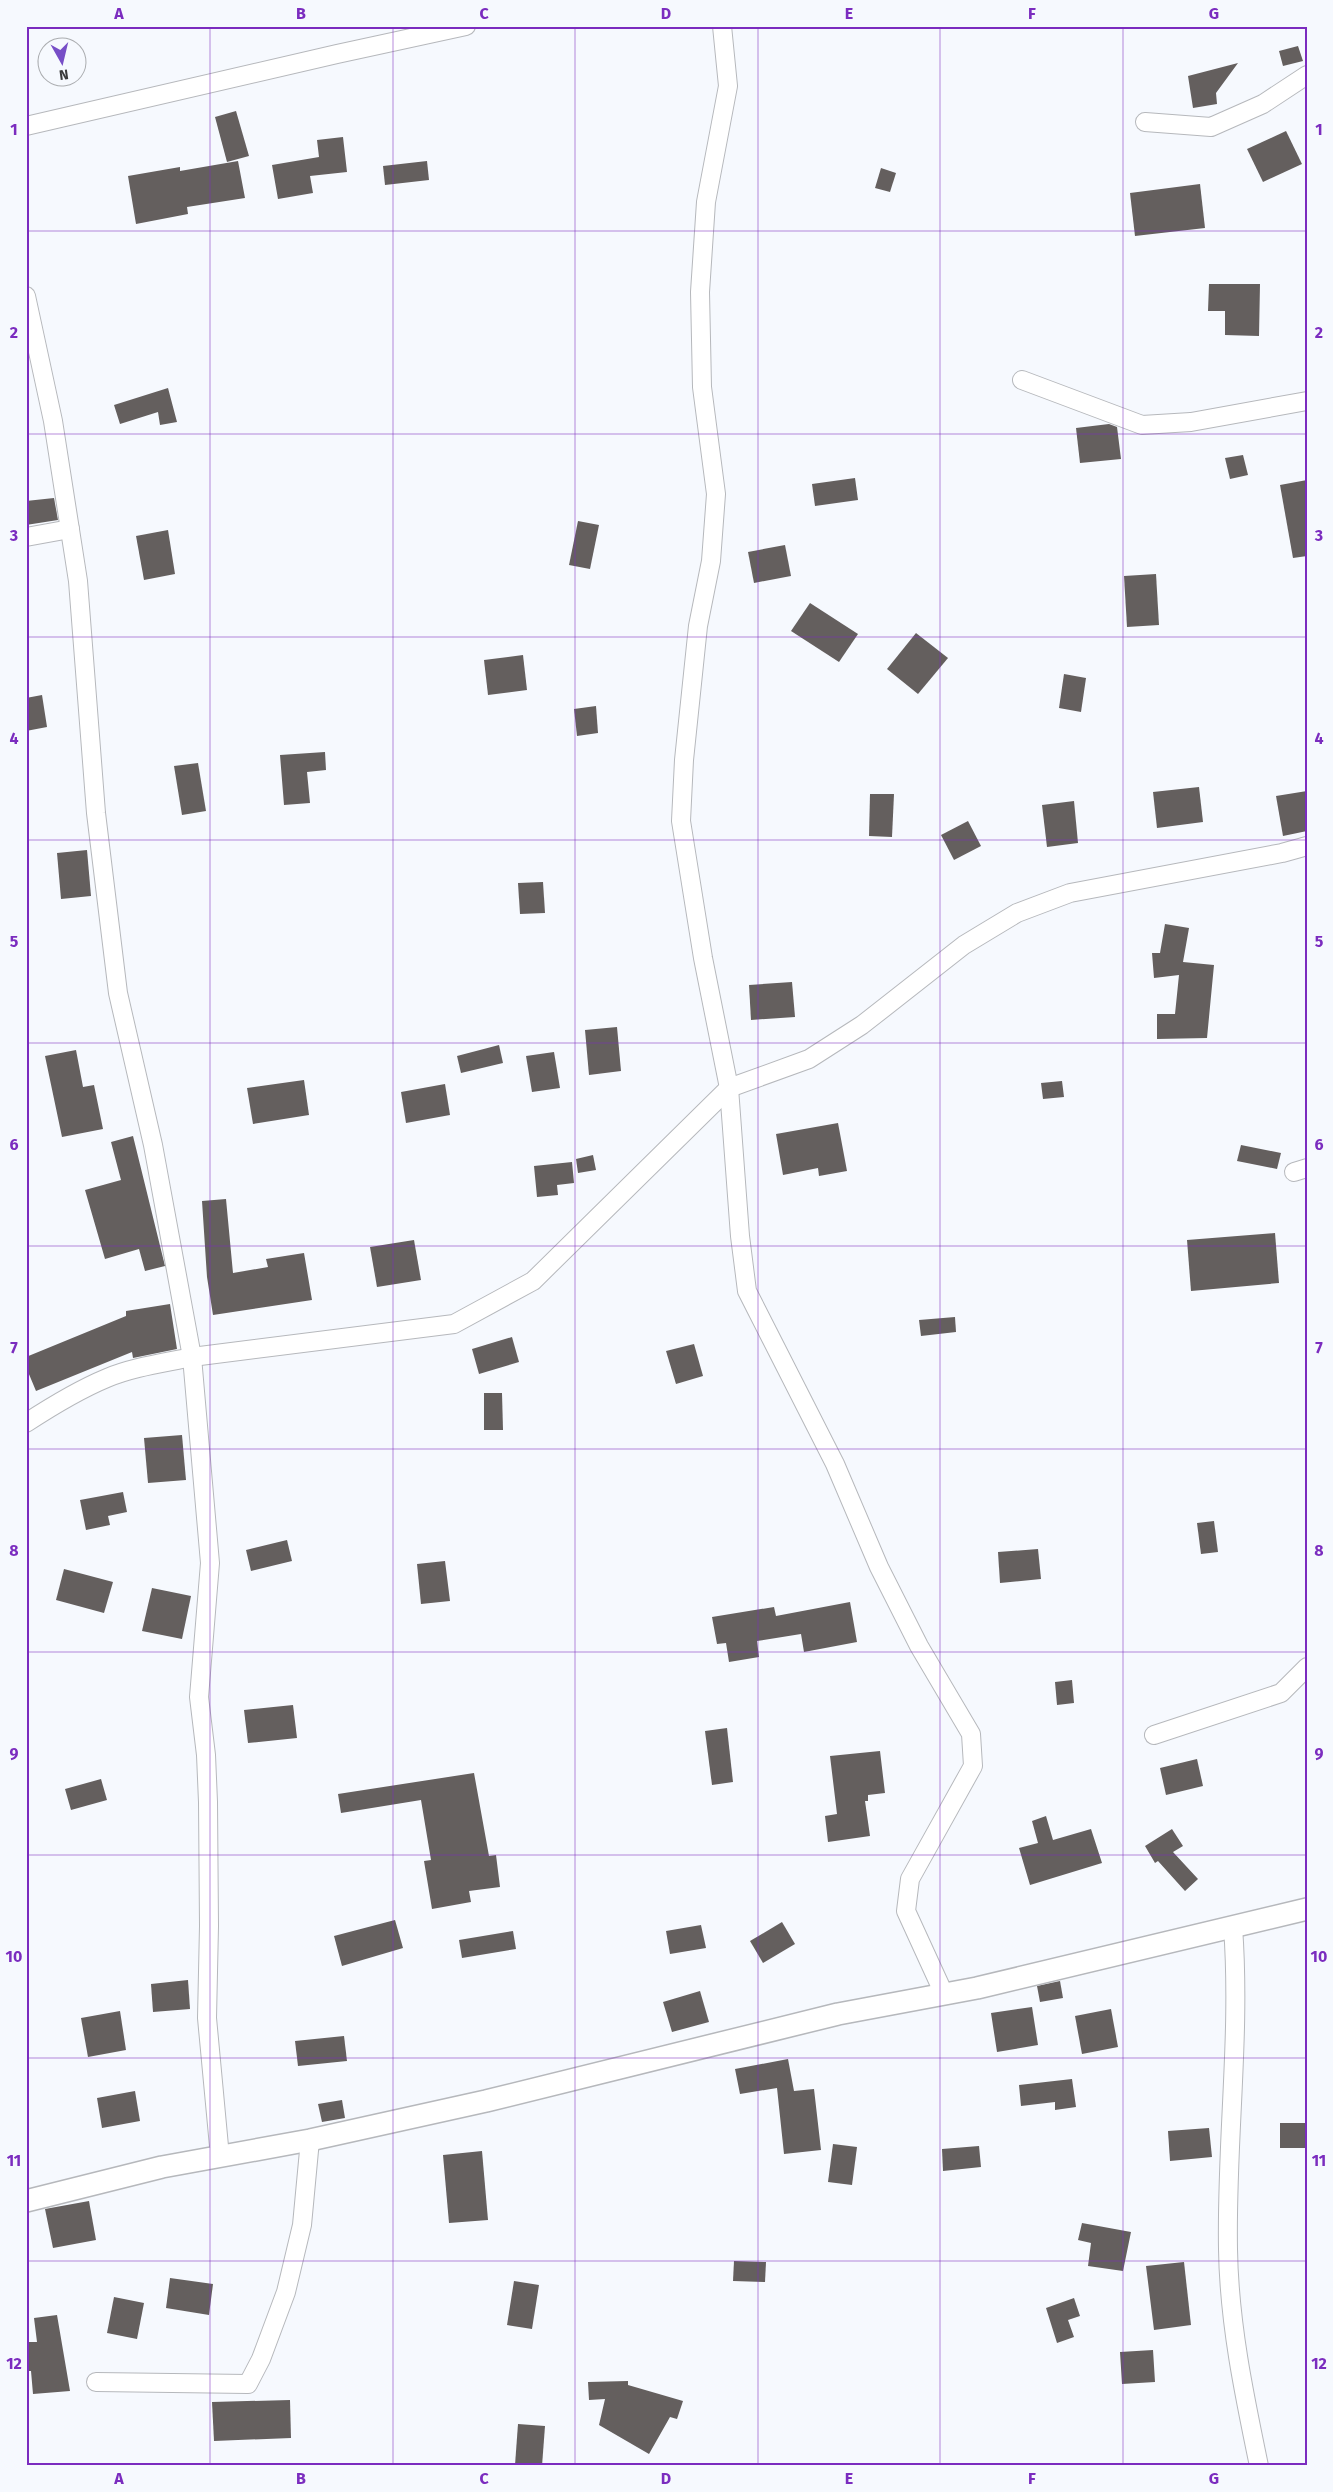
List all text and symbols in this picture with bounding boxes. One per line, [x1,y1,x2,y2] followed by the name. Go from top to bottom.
[113,4,124,23] text: A
[296,4,306,23] text: B
[479,4,489,23] text: C
[661,4,671,23] text: D
[845,4,853,23] text: E
[1028,4,1036,23] text: F
[1209,4,1219,23] text: G
[38,38,88,88] north arrow
[58,65,70,83] text: N
[10,120,18,139] text: 1
[1315,120,1323,139] text: 1
[10,323,18,342] text: 2
[1315,323,1323,342] text: 2
[9,526,18,545] text: 3
[1314,526,1323,545] text: 3
[9,729,19,748] text: 4
[1314,729,1324,748] text: 4
[10,932,19,951] text: 5
[1315,932,1324,951] text: 5
[9,1135,19,1154] text: 6
[1314,1135,1324,1154] text: 6
[10,1338,18,1357] text: 7
[1315,1338,1323,1357] text: 7
[9,1541,19,1560] text: 8
[1314,1541,1324,1560] text: 8
[10,1744,19,1763] text: 9
[1315,1744,1324,1763] text: 9
[6,1947,22,1966] text: 10
[1311,1947,1327,1966] text: 10
[7,2151,21,2170] text: 11
[1312,2151,1326,2170] text: 11
[6,2354,22,2373] text: 12
[1311,2354,1327,2373] text: 12
[113,2469,124,2488] text: A
[296,2469,306,2488] text: B
[479,2469,489,2488] text: C
[661,2469,671,2488] text: D
[845,2469,853,2488] text: E
[1028,2469,1036,2488] text: F
[1209,2469,1219,2488] text: G

